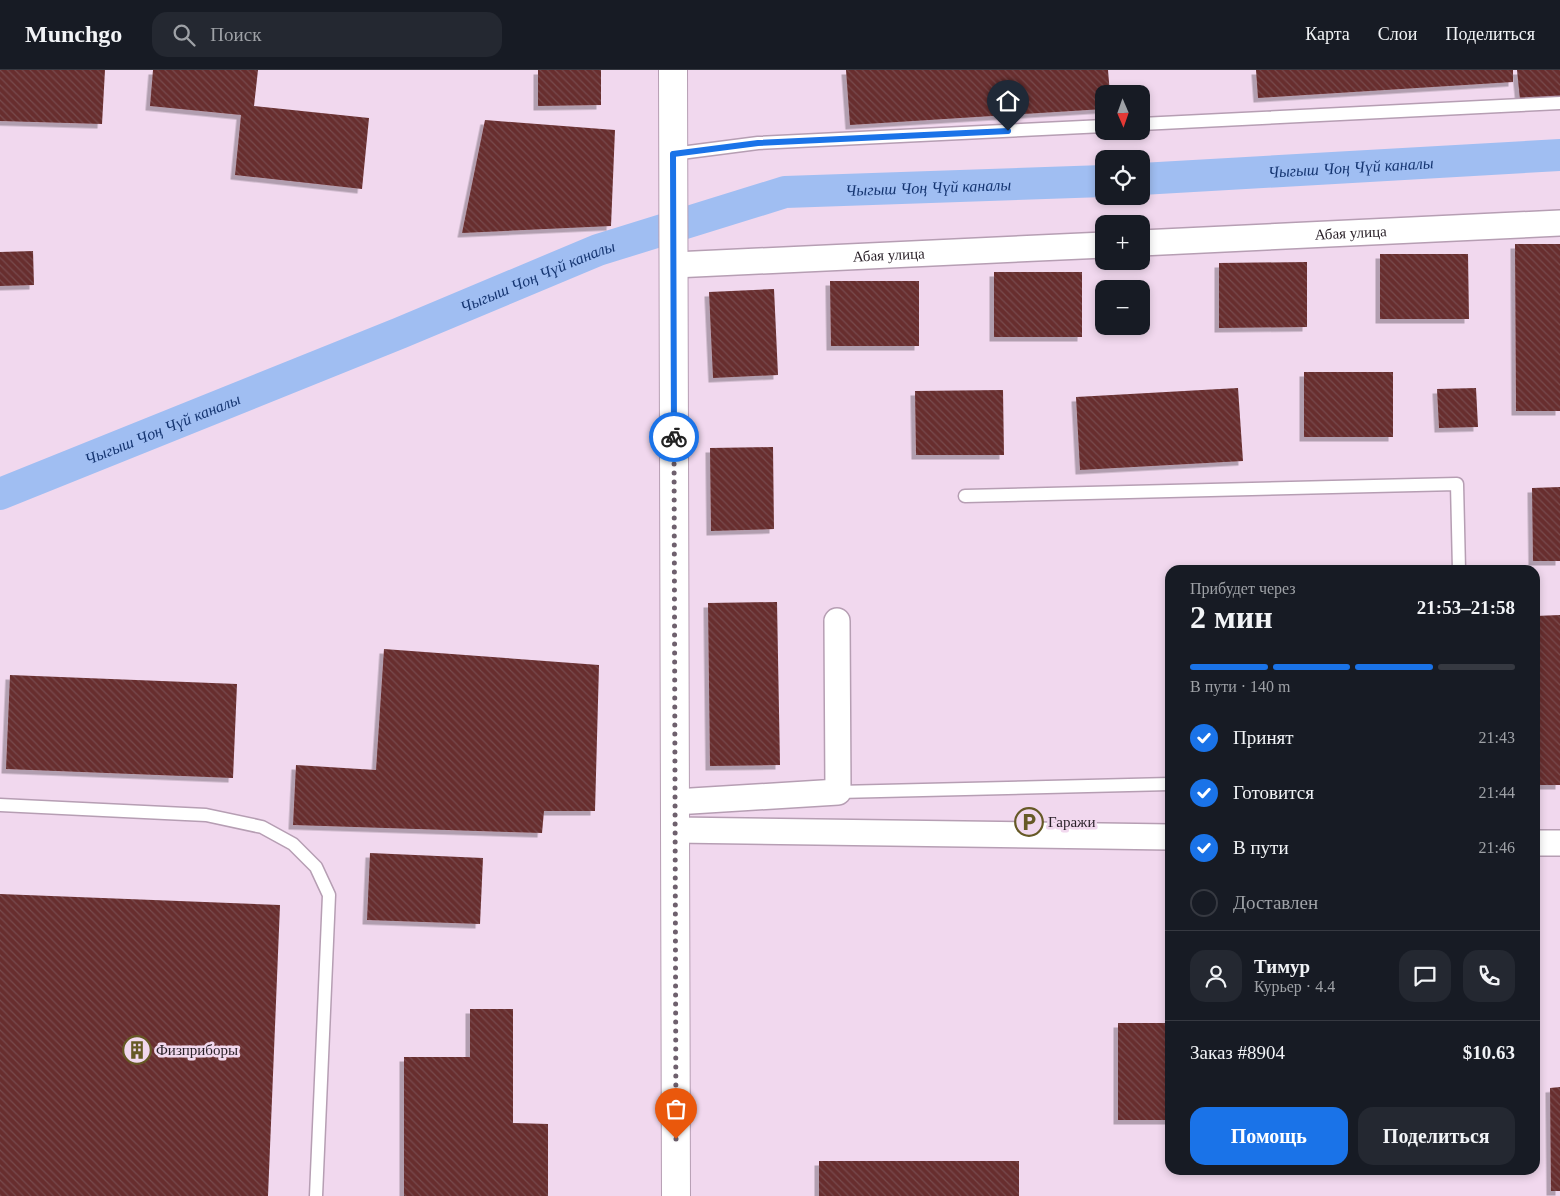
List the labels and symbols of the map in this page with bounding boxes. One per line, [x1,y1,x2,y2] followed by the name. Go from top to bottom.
[987,80,1029,131] pin
[1095,85,1150,140] north arrow
[1267,154,1434,180] water label: Чыгыш Чоң Чүй каналы
[845,176,1012,198] water label: Чыгыш Чоң Чүй каналы
[1314,223,1387,243] street label: Абая улица
[457,237,617,315] water label: Чыгыш Чоң Чүй каналы
[852,245,925,265] street label: Абая улица
[82,390,243,468] water label: Чыгыш Чоң Чүй каналы
[649,412,699,462] courier
[1014,807,1044,837] parking icon: Гаражи
[1048,814,1096,830] place label: Гаражи
[122,1035,152,1065] building icon: Физприборы
[156,1042,238,1058] place label: Физприборы
[655,1088,697,1139] pin

